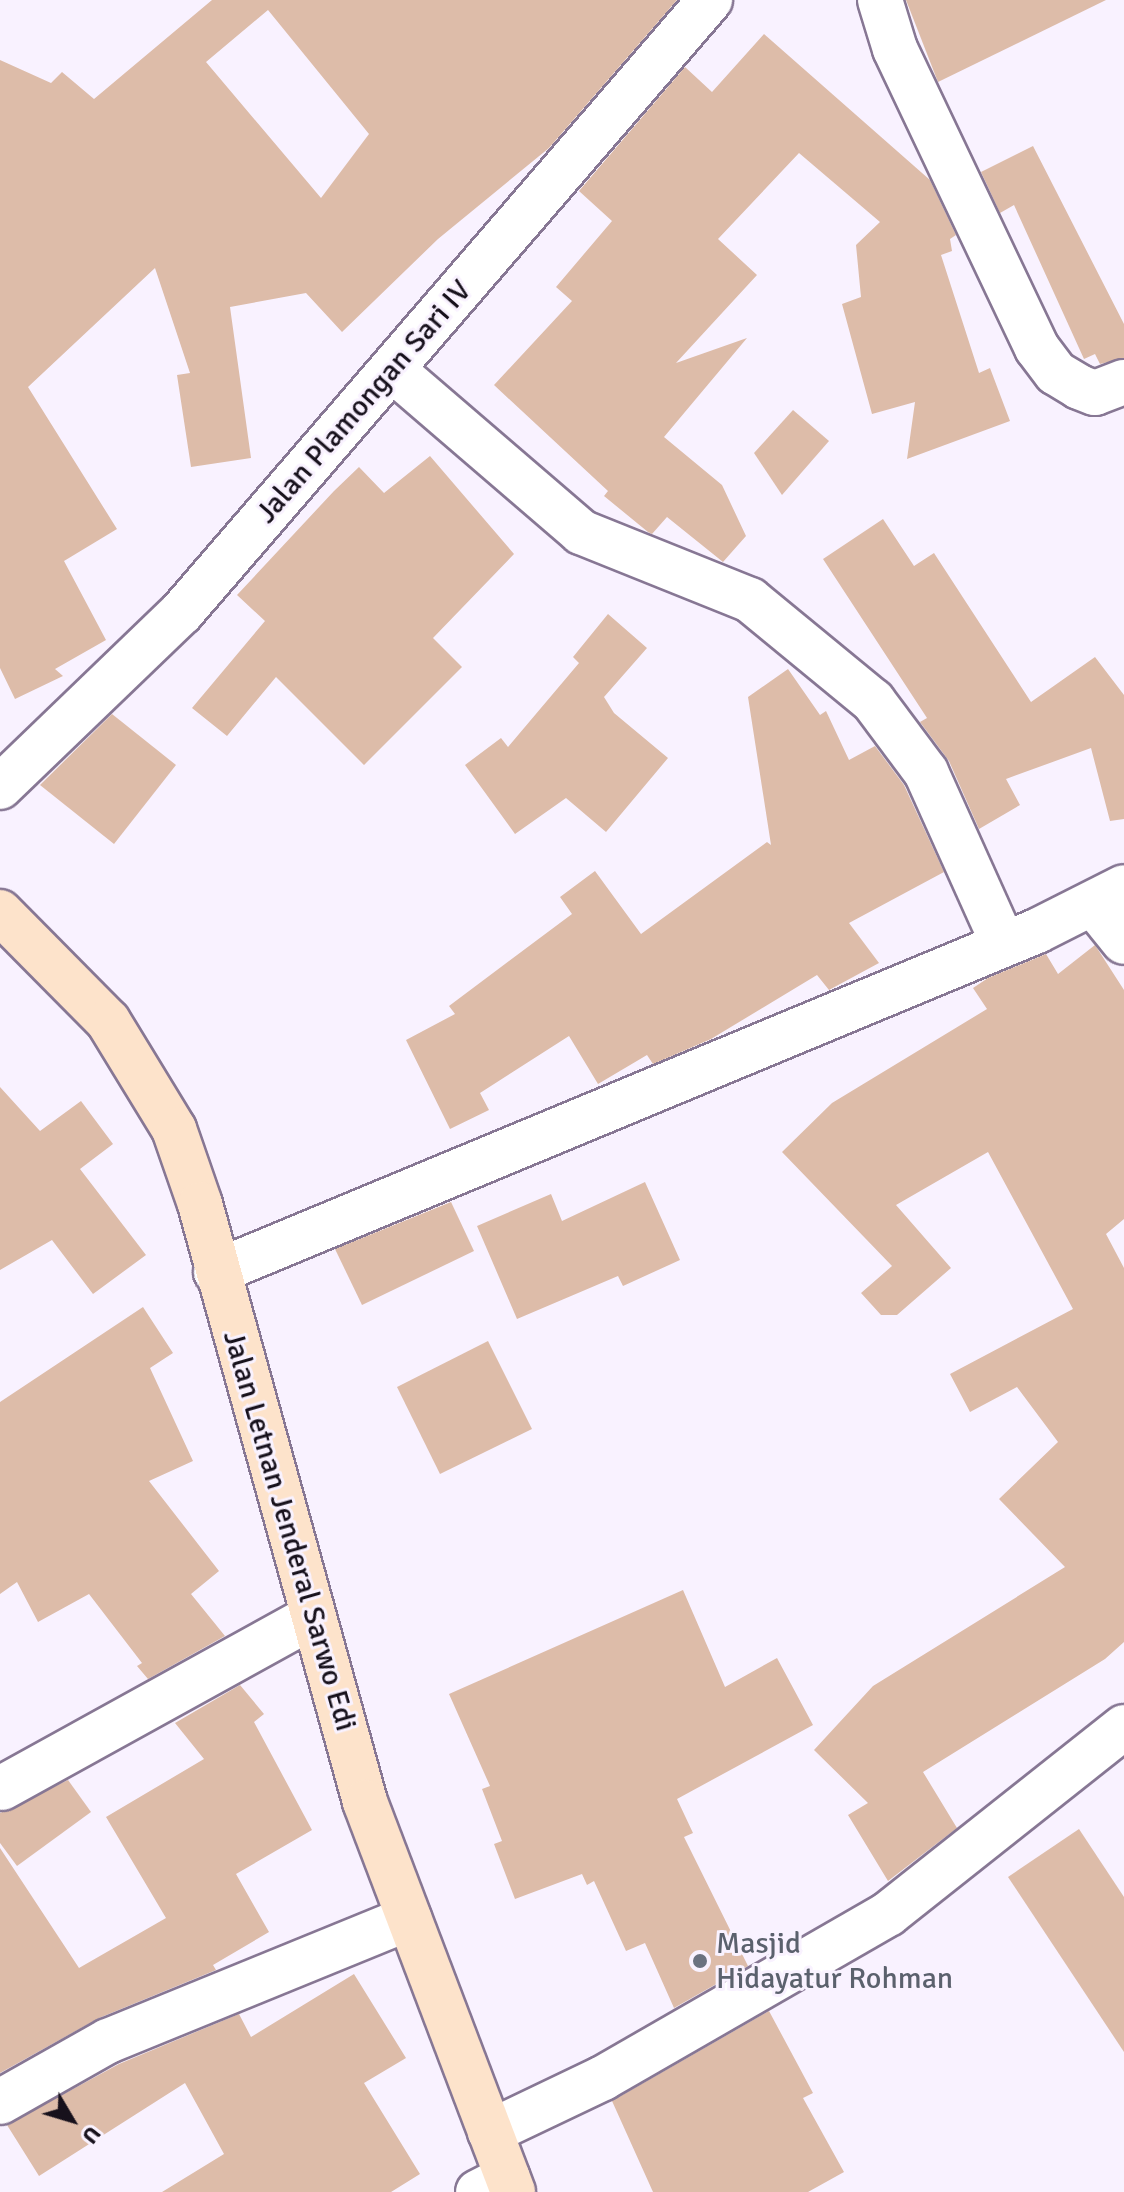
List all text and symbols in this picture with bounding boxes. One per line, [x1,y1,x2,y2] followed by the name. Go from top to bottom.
[249,273,479,531] street label: Jalan Plamongan Sari IV
[215,1327,363,1735] street label: Jalan Letnan Jenderal Sarwo Edi
[716,1926,953,1996] place label: Masjid Hidayatur Rohman
[691,1952,709,1970] marker: Masjid Hidayatur Rohman
[32,2080,112,2160] north arrow
[76,2121,107,2149] text: U

